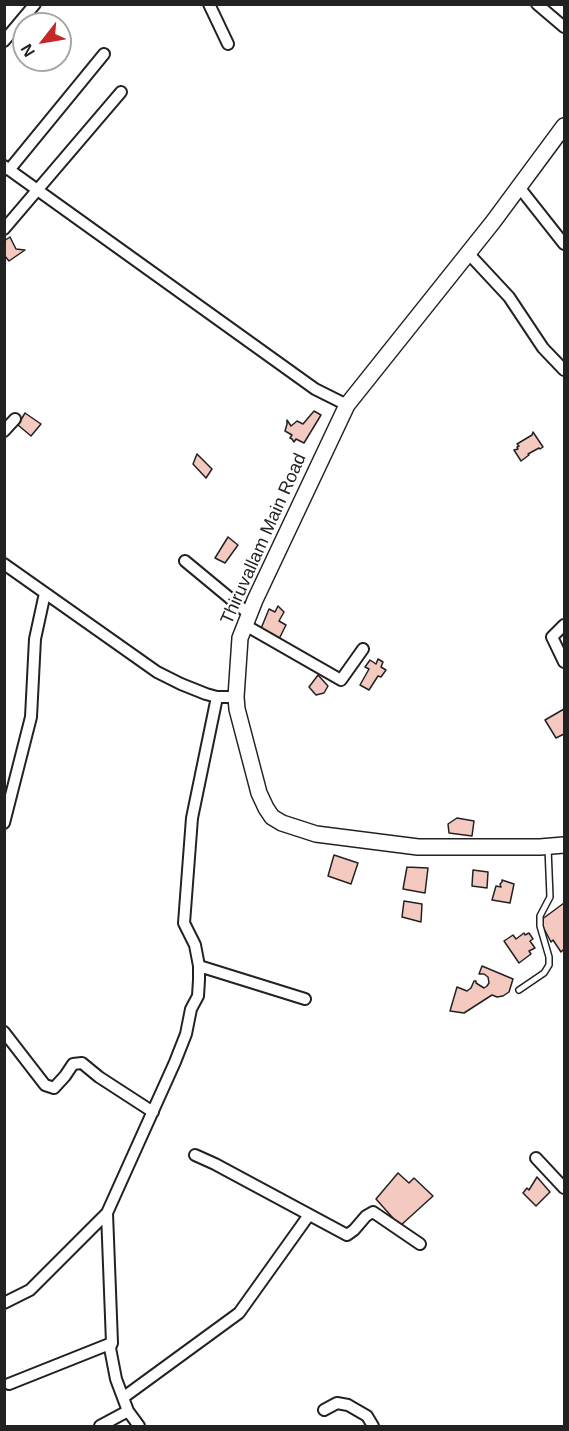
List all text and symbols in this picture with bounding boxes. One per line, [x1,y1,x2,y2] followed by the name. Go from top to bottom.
[12,12,72,72] north arrow
[18,41,38,60] text: N
[216,450,312,628] street label: Thiruvallam Main Road

